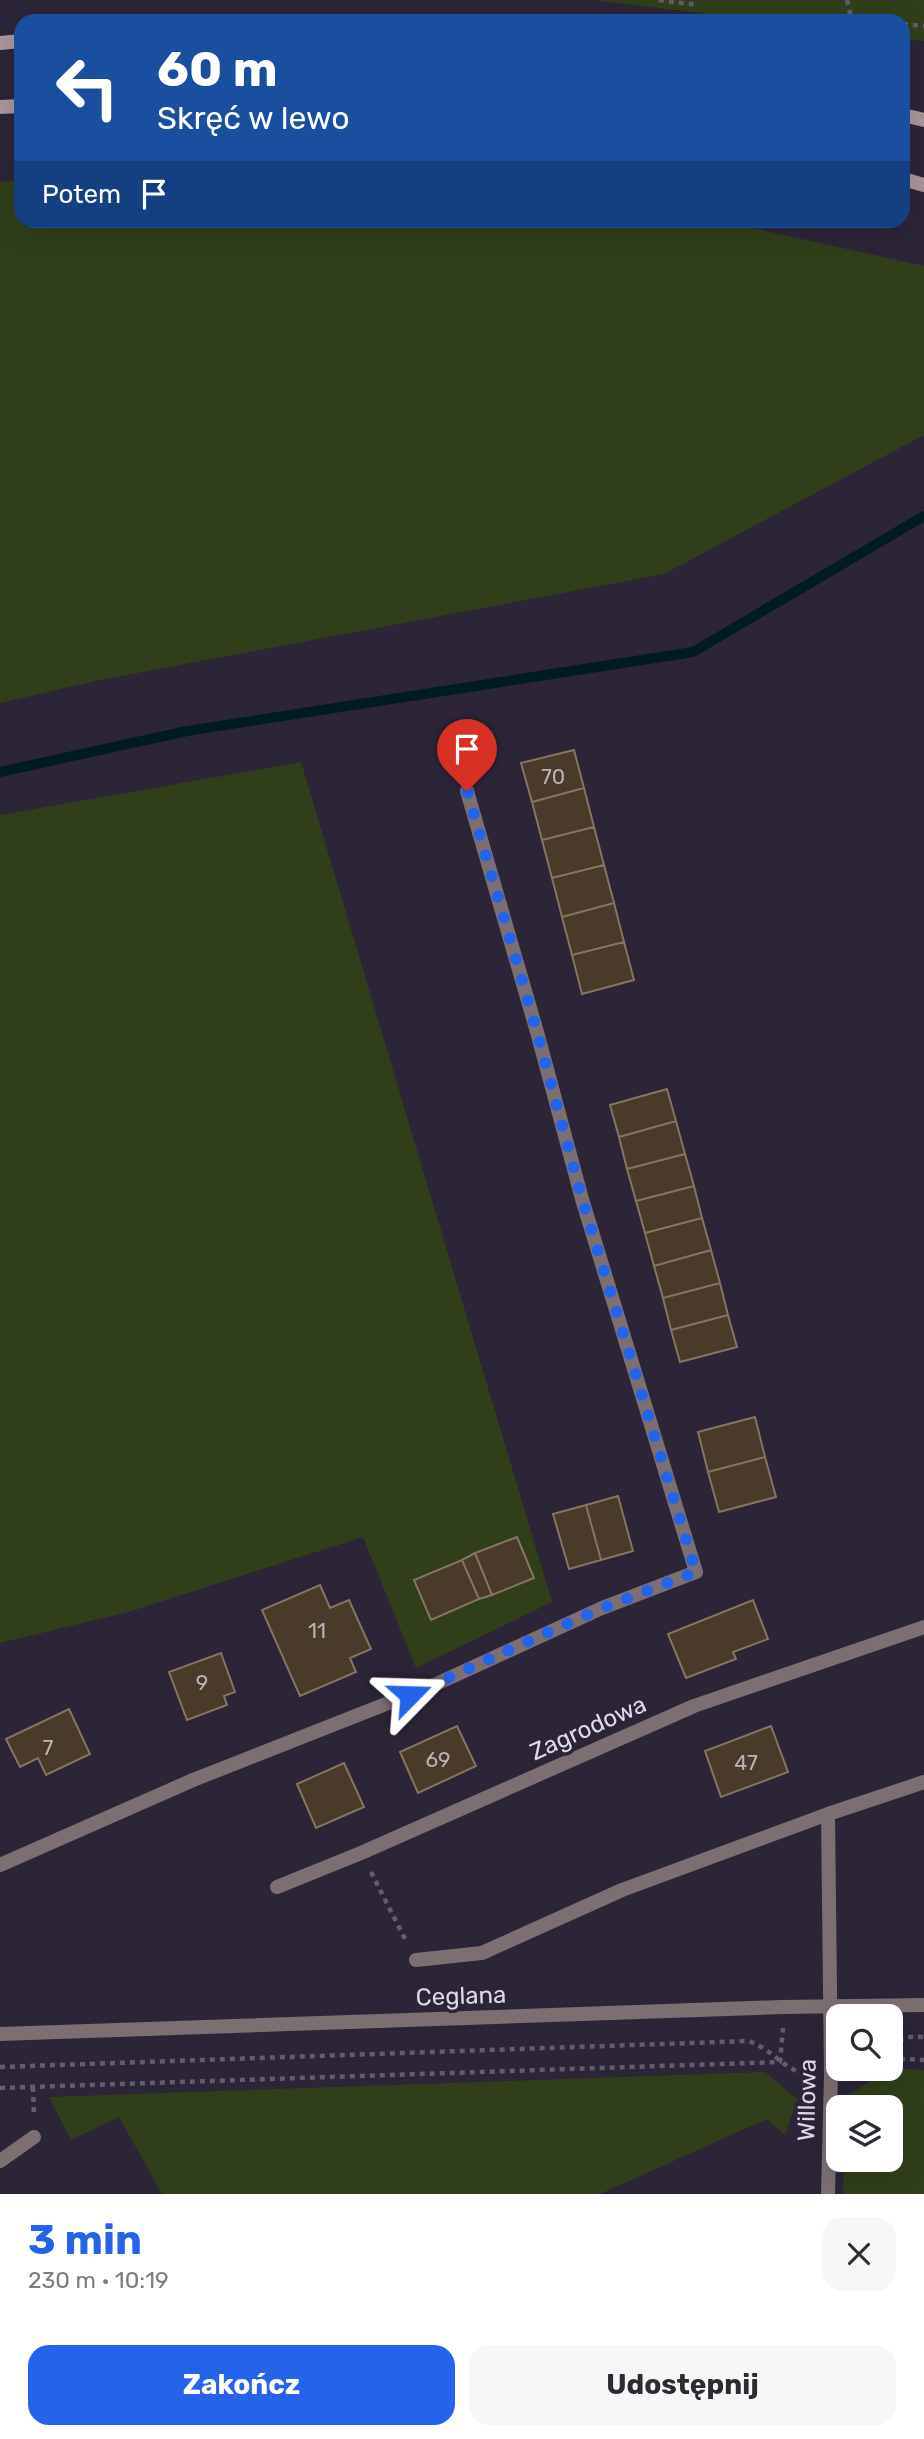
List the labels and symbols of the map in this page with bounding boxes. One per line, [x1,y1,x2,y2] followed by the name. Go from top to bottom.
[437,719,497,791] pin
[541,764,565,789] house number: 70
[308,1618,326,1643] house number: 11
[373,1658,447,1732] position arrow
[196,1670,208,1695] house number: 9
[525,1690,651,1766] street label: Zagrodowa
[43,1735,54,1760] house number: 7
[425,1747,451,1772] house number: 69
[734,1750,758,1775] house number: 47
[415,1980,507,2012] street label: Ceglana
[792,2059,822,2141] street label: Willowa

